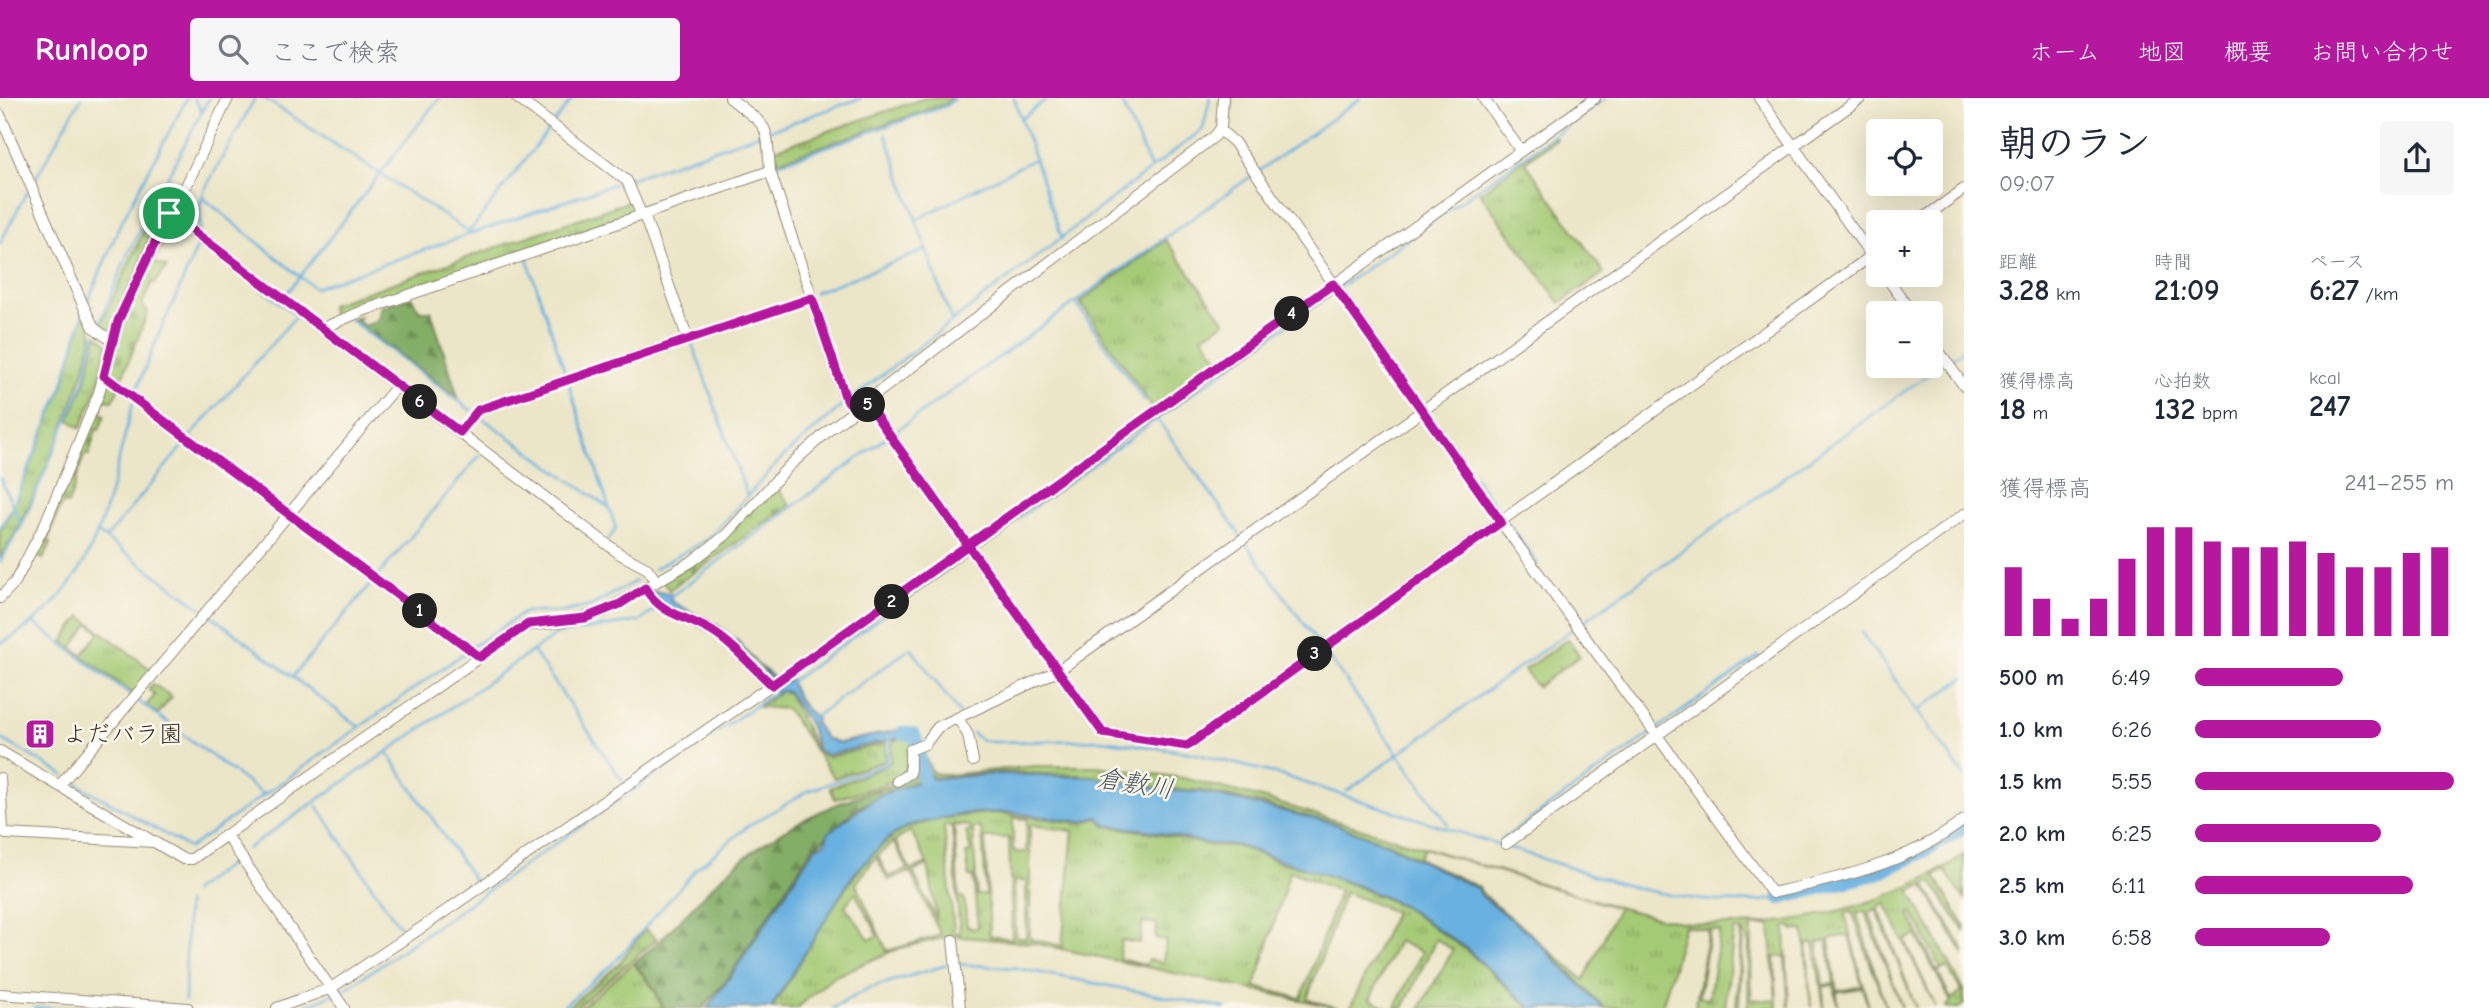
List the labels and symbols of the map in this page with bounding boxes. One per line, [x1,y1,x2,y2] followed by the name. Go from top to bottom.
[139,183,199,243] pin
[1274,296,1310,332] pin: 4
[402,384,438,420] pin: 6
[850,388,886,422] pin: 5
[874,584,910,620] pin: 2
[402,594,438,628] pin: 1
[1298,636,1332,672] pin: 3
[23,717,57,751] building icon: よだバラ園
[63,720,183,748] place label: よだバラ園
[1094,763,1176,805] water label: 倉敷川

